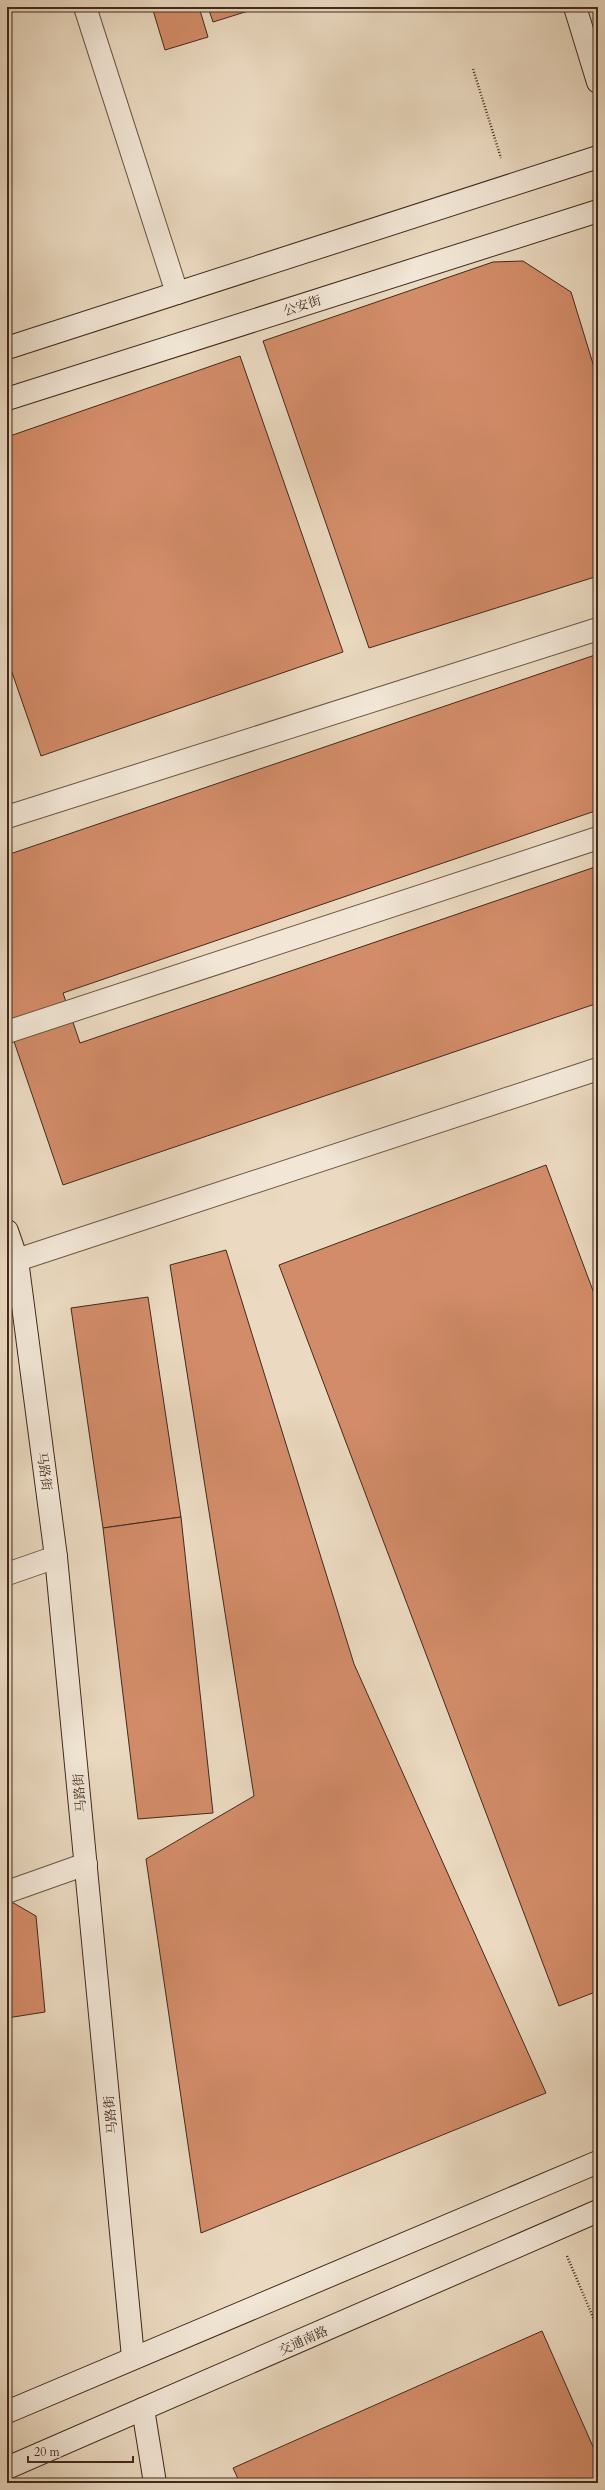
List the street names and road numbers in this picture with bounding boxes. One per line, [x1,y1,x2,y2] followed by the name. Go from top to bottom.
[281,291,324,321] street label: 公安街
[32,1451,56,1492] street label: 马路街
[69,1773,91,1813] street label: 马路街
[100,2095,122,2135] street label: 马路街
[276,2322,331,2360] street label: 交通南路

